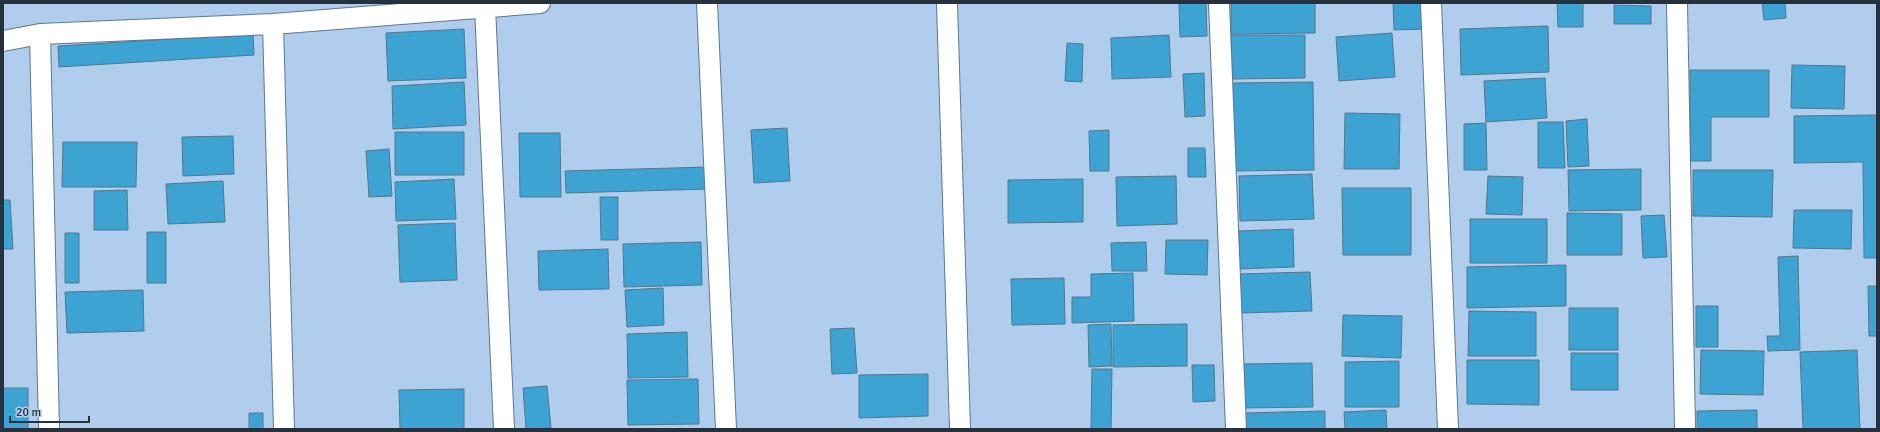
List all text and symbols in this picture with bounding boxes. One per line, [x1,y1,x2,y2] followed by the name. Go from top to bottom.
[10,398,89,424] scale bar
[16,405,41,420] text: 20 m

